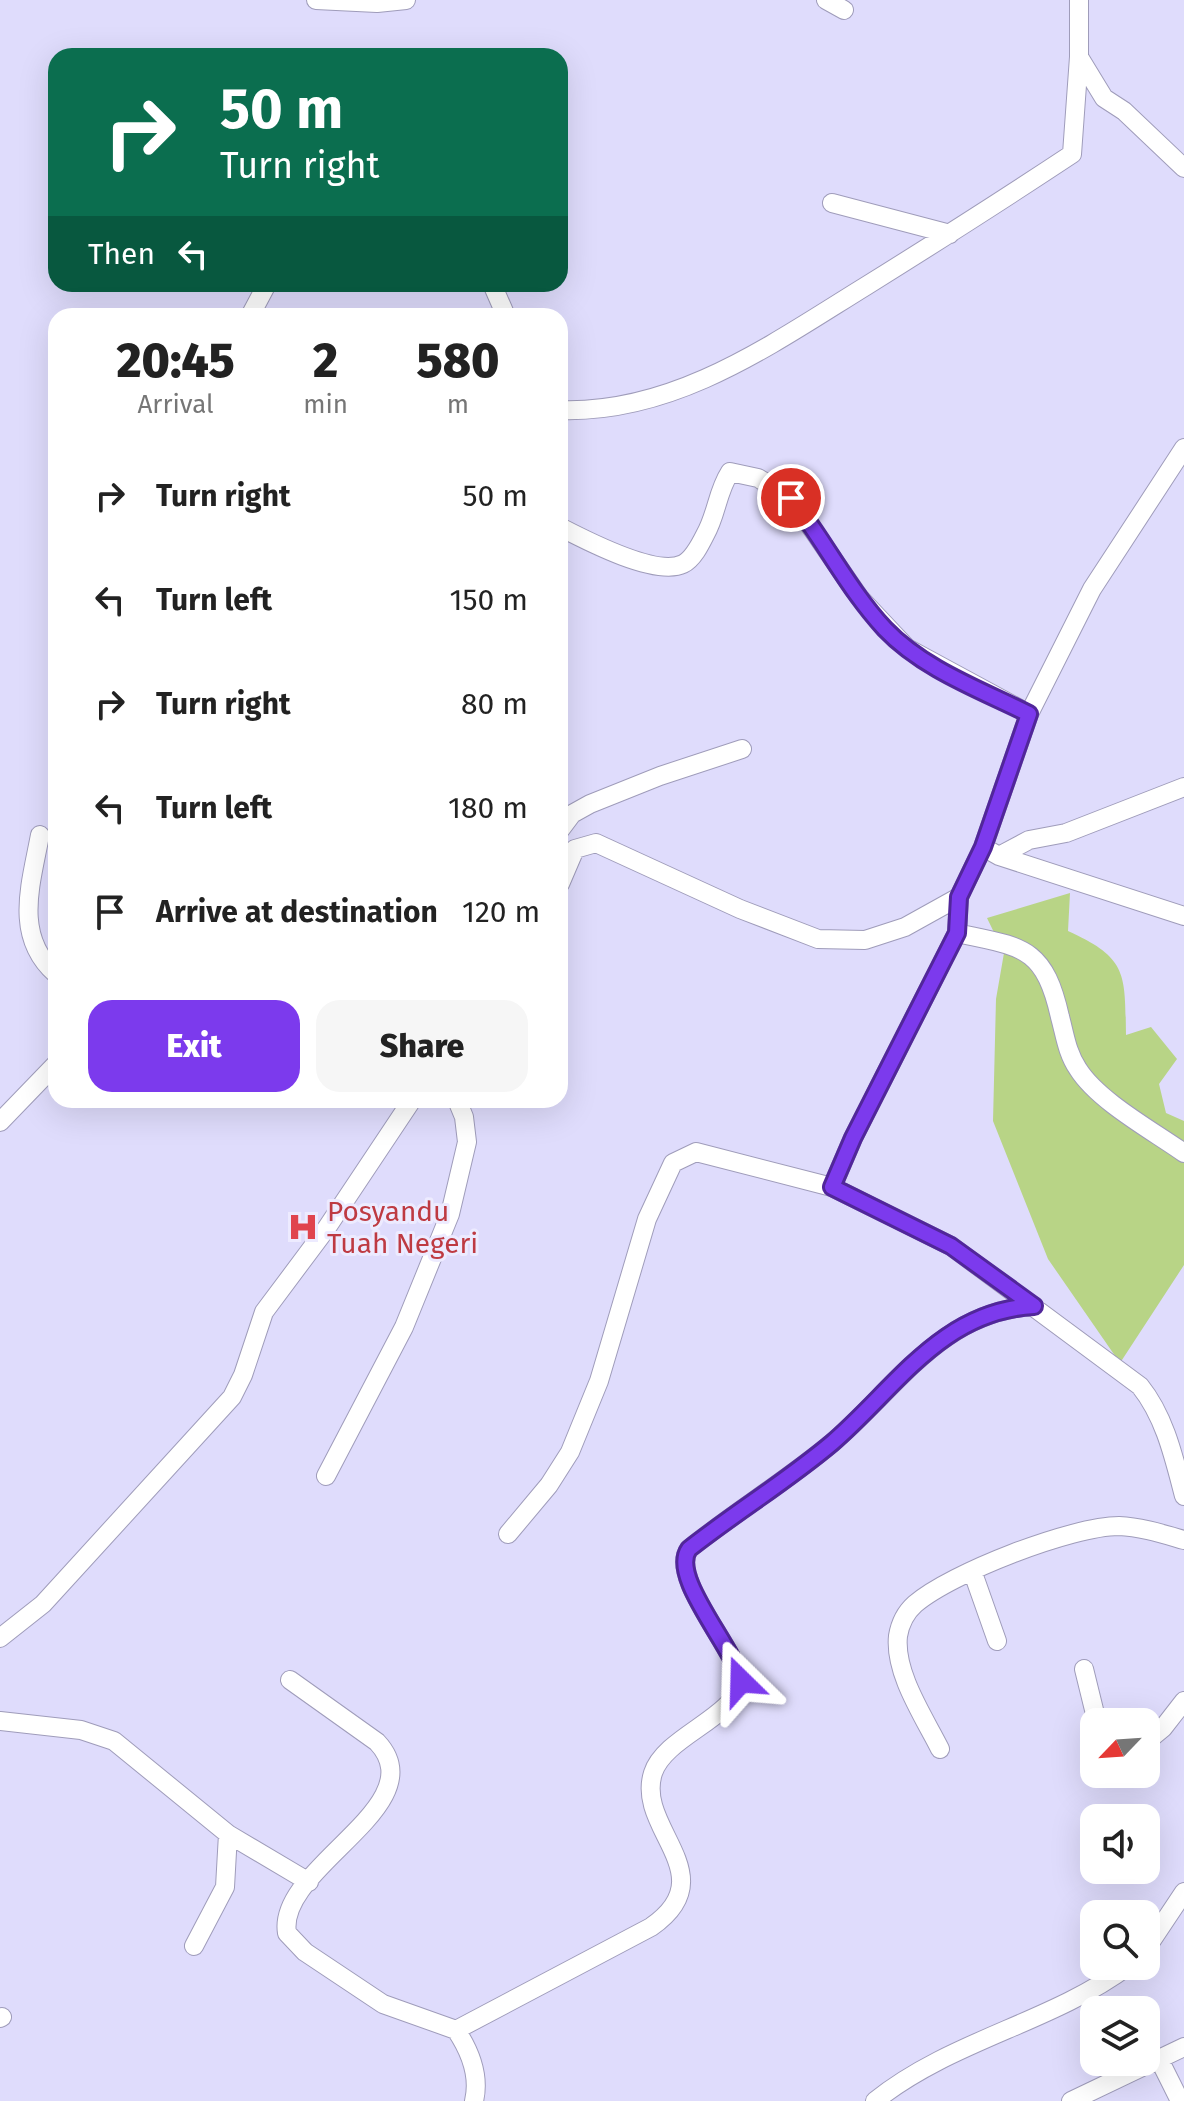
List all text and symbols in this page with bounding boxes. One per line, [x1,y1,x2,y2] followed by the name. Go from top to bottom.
[220,76,343,143] text: 50 m
[88,80,192,184] icon: right
[220,144,380,188] text: Turn right
[171,232,215,276] icon: left
[88,236,155,272] text: Then
[116,332,235,390] text: 20:45
[313,332,338,390] text: 2
[416,332,500,390] text: 580
[137,389,214,420] text: Arrival
[303,389,348,420] text: min
[447,389,469,420] text: m
[757,464,825,532] pin
[88,474,132,518] icon: right
[769,476,813,520] icon: arrive
[156,478,291,514] text: Turn right
[463,478,528,514] text: 50 m
[88,578,132,622] icon: left
[156,582,272,618] text: Turn left
[450,582,528,618] text: 150 m
[88,682,132,726] icon: right
[156,686,291,722] text: Turn right
[461,686,528,722] text: 80 m
[88,786,132,830] icon: left
[156,790,272,826] text: Turn left
[448,790,528,826] text: 180 m
[88,890,132,934] icon: arrive
[156,894,438,930] text: Arrive at destination
[462,894,540,930] text: 120 m
[88,1000,300,1092] button: Exit
[316,1000,528,1092] button: Share
[327,1195,478,1260] place label: Posyandu Tuah Negeri
[286,1210,320,1244] hospital icon: Posyandu Tuah Negeri
[699,1639,783,1723] position arrow
[1080,1708,1160,1788] north arrow
[1080,1708,1160,2076] map controls
[1080,1804,1160,1884] button: sound
[1080,1900,1160,1980] button: search
[1080,1996,1160,2076] button: layers

